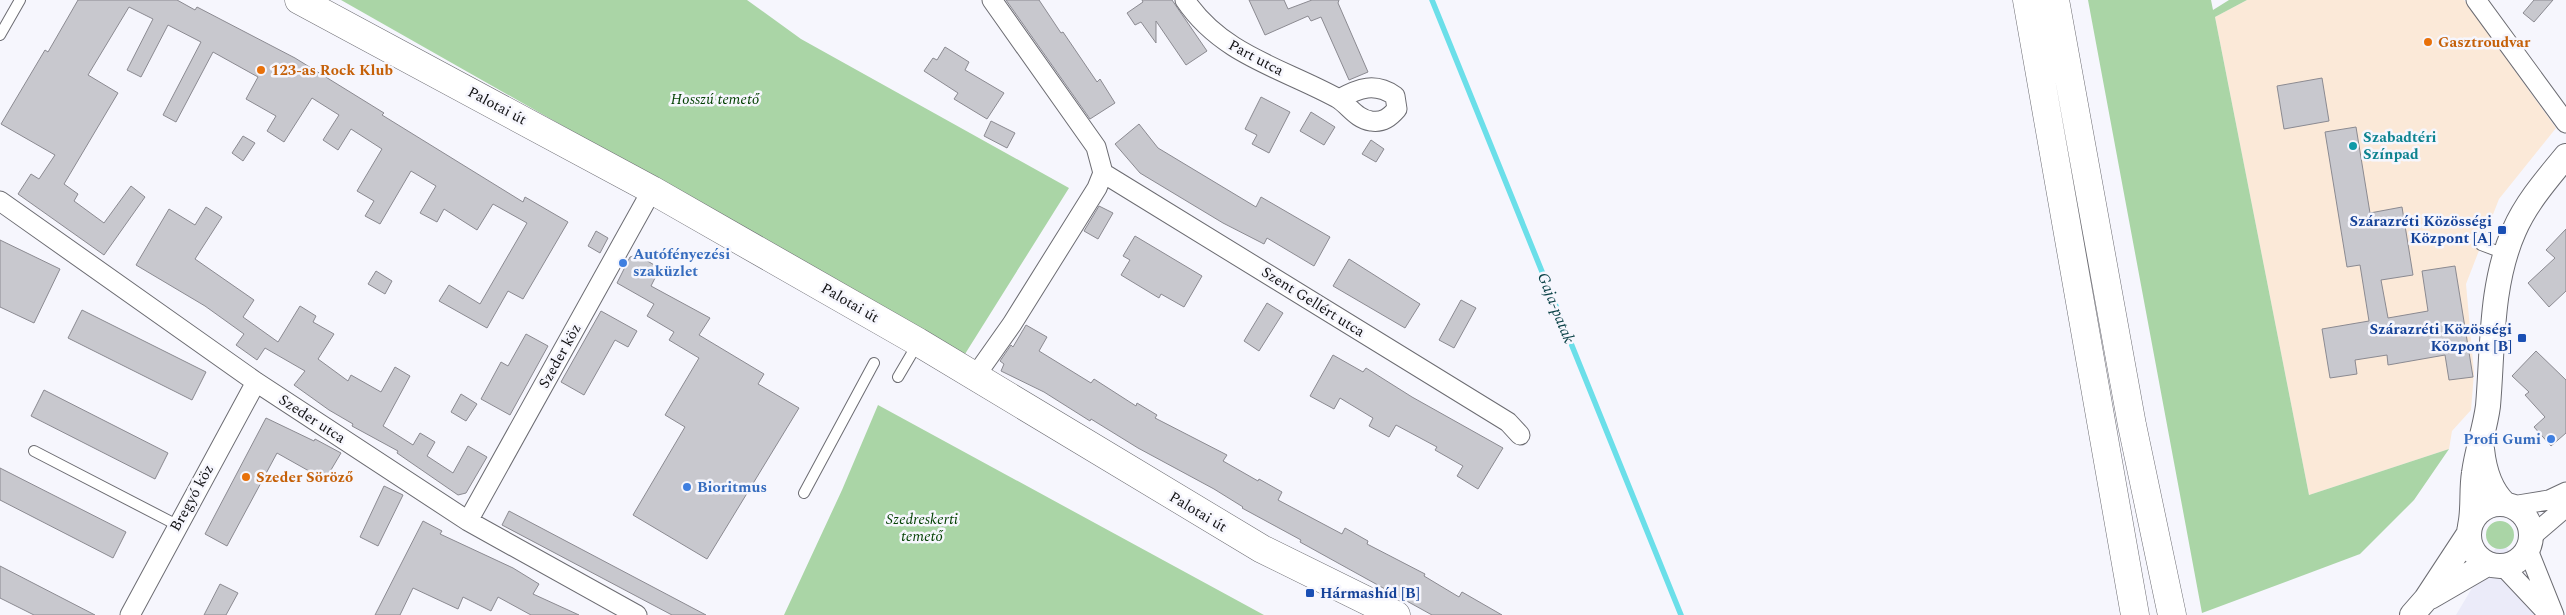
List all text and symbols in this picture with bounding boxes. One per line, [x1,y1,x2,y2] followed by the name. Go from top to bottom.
[2438,31,2531,54] place label: Gasztroudvar
[1224,34,1288,83] street label: Part utca
[2422,36,2434,48] marker: Gasztroudvar
[271,59,393,82] place label: 123-as Rock Klub
[255,64,267,76] marker: 123-as Rock Klub
[463,81,531,131] street label: Palotai út
[671,88,760,111] park label: Hosszú temető
[2363,126,2437,166] place label: Szabadtéri Színpad
[2347,140,2359,152] marker: Szabadtéri Színpad
[2349,210,2492,250] place label: Szárazréti Közösségi Központ [A]
[2496,224,2508,236] marker: Szárazréti Közösségi Központ [A]
[633,243,730,283] place label: Autófényezési szaküzlet
[617,257,629,269] marker: Autófényezési szaküzlet
[1257,261,1370,343] street label: Szent Gellért utca
[1531,269,1581,348] water label: Gaja-patak
[817,277,883,329] street label: Palotai út
[2369,318,2512,358] place label: Szárazréti Közösségi Központ [B]
[533,319,587,393] street label: Szeder köz
[2516,332,2528,344] marker: Szárazréti Közösségi Központ [B]
[274,389,351,450] street label: Szeder utca
[2463,428,2541,451] place label: Profi Gumi
[2545,433,2557,445] marker: Profi Gumi
[164,460,220,536] street label: Bregyó köz
[256,466,353,489] place label: Szeder Söröző
[240,471,252,483] marker: Szeder Söröző
[697,476,767,499] place label: Bioritmus
[681,481,693,493] marker: Bioritmus
[1165,486,1231,538] street label: Palotai út
[886,508,958,548] park label: Szedreskerti temető
[1320,582,1420,605] place label: Hármashíd [B]
[1304,587,1316,599] marker: Hármashíd [B]

